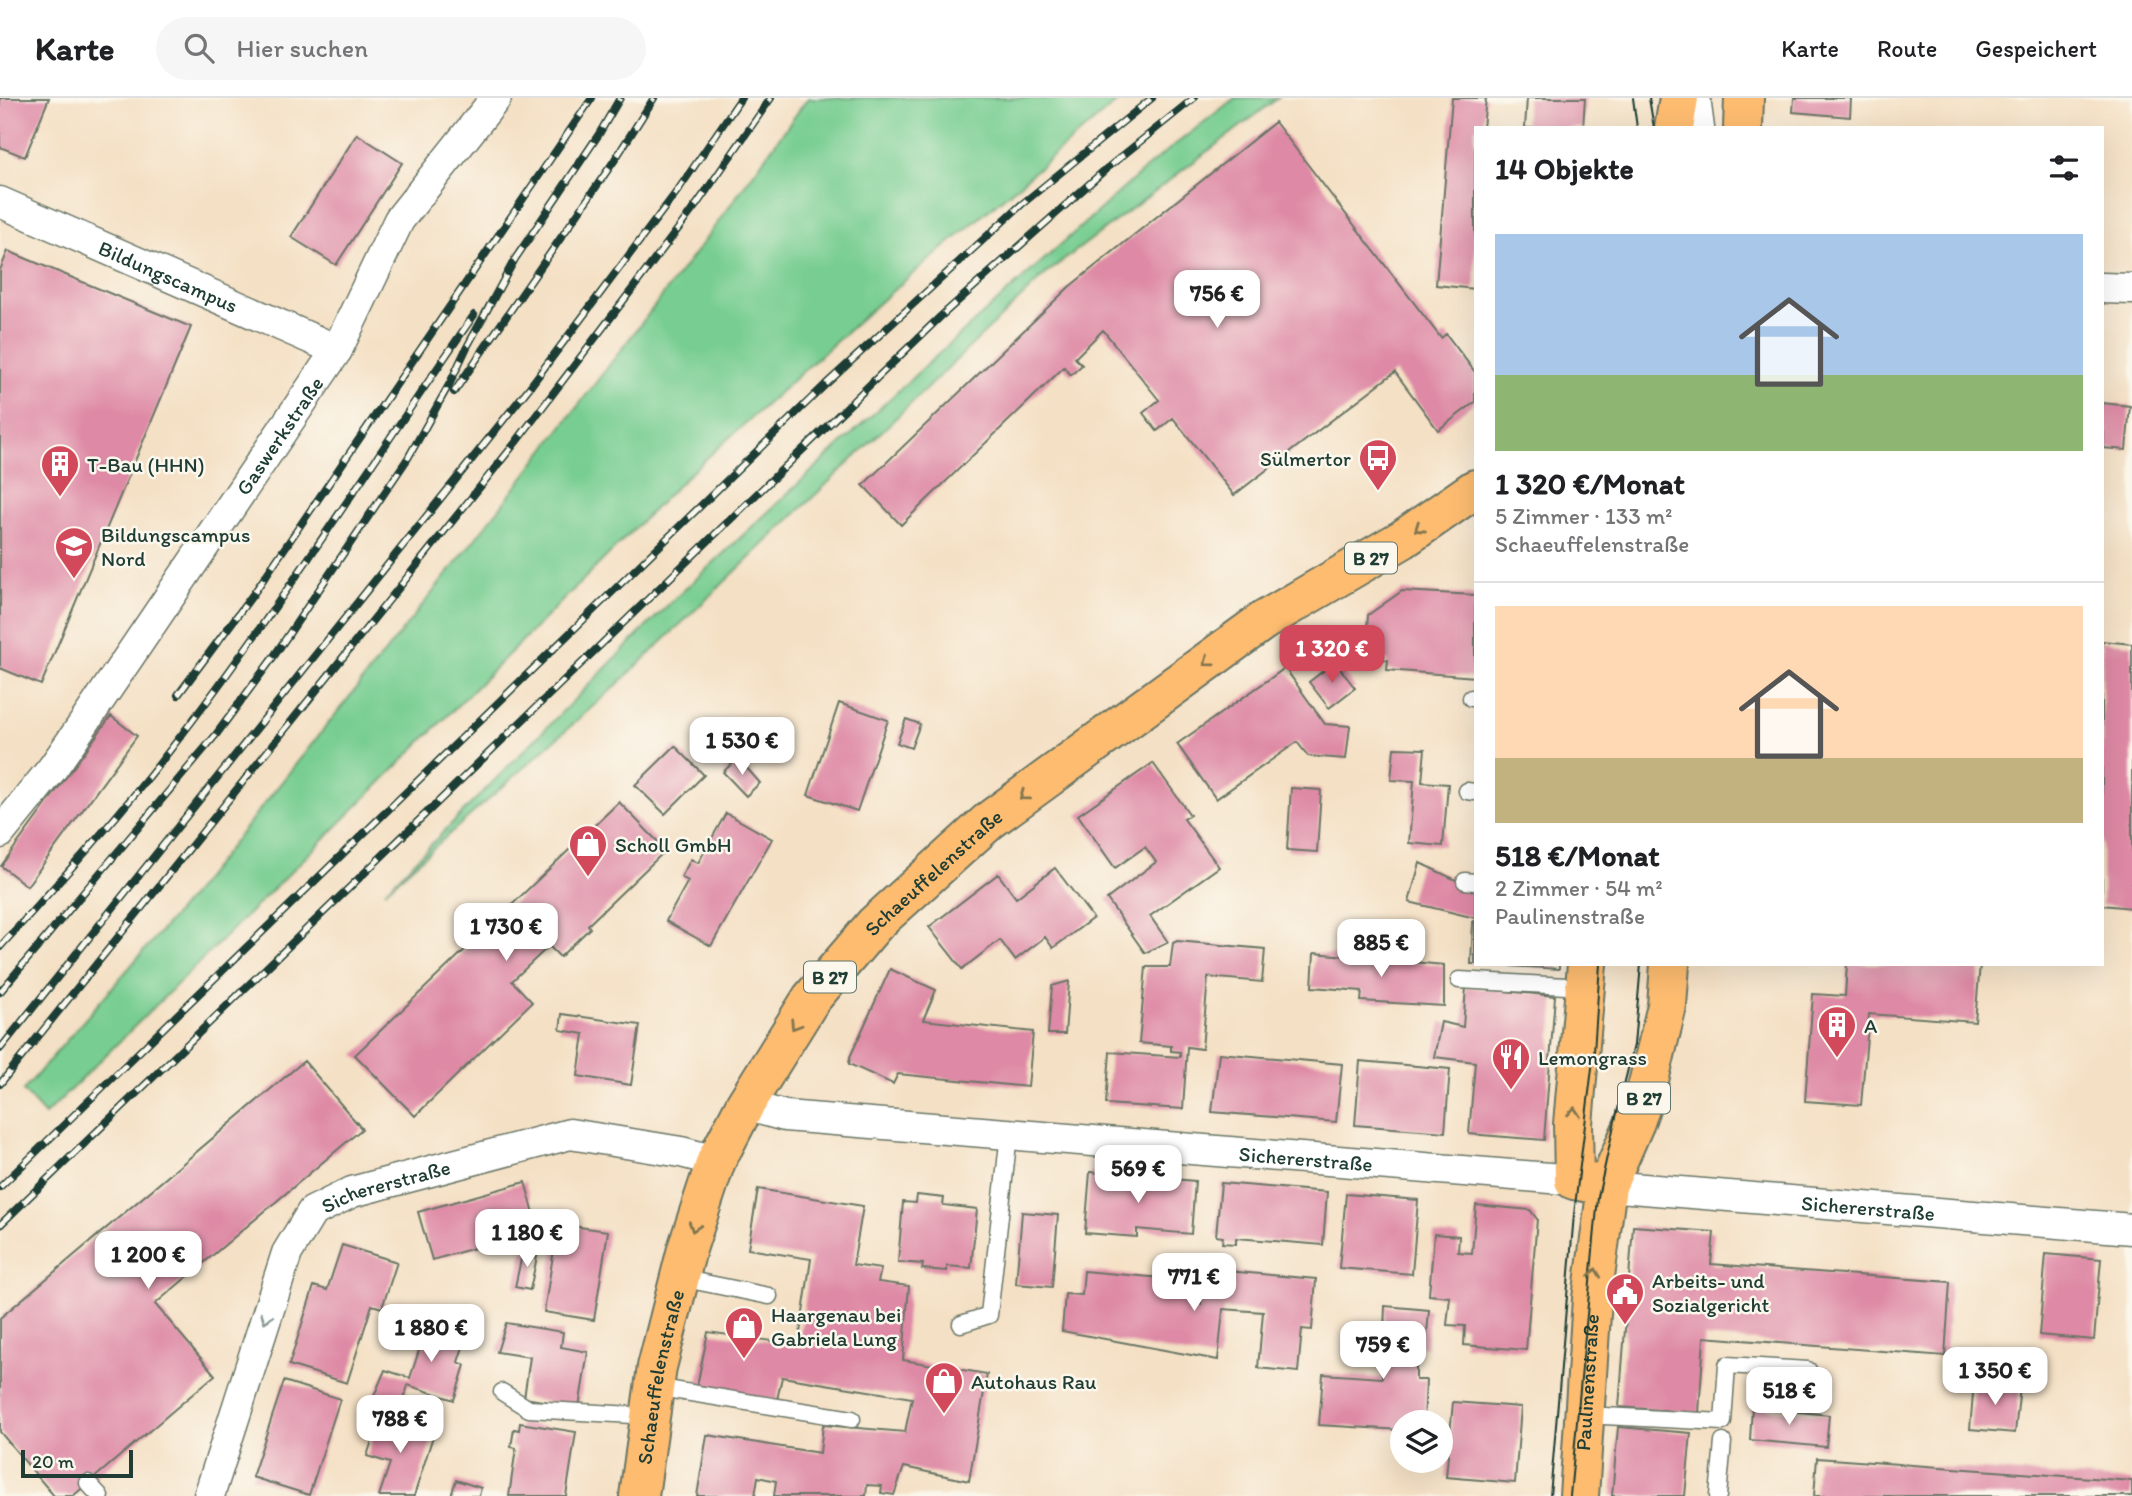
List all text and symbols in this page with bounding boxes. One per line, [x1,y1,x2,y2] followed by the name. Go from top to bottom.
[156,17,646,80] search box
[35,29,114,68] text: Karte
[180,29,218,67] icon: search
[236,32,368,64] text: Hier suchen
[1781,34,1839,63] text: Karte
[1877,34,1937,63] text: Route
[1975,34,2097,63] text: Gespeichert
[2045,149,2083,187] icon: filters
[1495,150,1634,187] text: 14 Objekte
[95,234,242,318] street label: Bildungscampus
[1168,271,1266,330] pin: 756 €
[1190,279,1244,307] text: 756 €
[1726,279,1852,405] icon: home
[230,371,328,499] street label: Gaswerkstraße
[1357,437,1399,492] bus stop icon: Sülmertor
[39,443,81,498] building icon: T-Bau (HHN)
[1260,446,1351,471] place label: Sülmertor
[87,452,205,477] place label: T-Bau (HHN)
[1495,465,1685,502] text: 1 320 €/Monat
[1495,502,1672,530] text: 5 Zimmer · 133 m²
[1414,520,1427,532] one-way arrow
[101,522,250,571] place label: Bildungscampus Nord
[53,525,95,580] school or university icon: Bildungscampus Nord
[1495,530,1689,558] text: Schaeuffelenstraße
[1345,542,1397,573] road number: B 27
[1267,626,1397,685] pin: 1 320 €
[1296,634,1368,662] text: 1 320 €
[1726,651,1852,777] icon: home
[1203,653,1216,666] one-way arrow
[677,718,807,777] pin: 1 530 €
[706,726,778,754] text: 1 530 €
[1019,788,1032,800] one-way arrow
[858,803,1007,940] street label: Schaeuffelenstraße
[567,823,609,878] shop icon: Scholl GmbH
[615,832,732,857] place label: Scholl GmbH
[1495,837,1660,874] text: 518 €/Monat
[1495,874,1663,902] text: 2 Zimmer · 54 m²
[1495,902,1645,930] text: Paulinenstraße
[441,904,571,963] pin: 1 730 €
[470,912,542,940] text: 1 730 €
[1332,920,1430,979] pin: 885 €
[1353,928,1409,956] text: 885 €
[804,962,856,992] road number: B 27
[1816,1004,1858,1059] building icon: A
[1864,1013,1878,1038] place label: A
[791,1017,804,1030] one-way arrow
[1490,1036,1532,1091] restaurant icon: Lemongrass
[1538,1045,1647,1070] place label: Lemongrass
[1618,1082,1670,1114] road number: B 27
[1566,1106,1581,1117] one-way arrow
[1238,1140,1374,1176] street label: Sichererstraße
[1089,1146,1187,1205] pin: 569 €
[317,1154,453,1218] street label: Sichererstraße
[1111,1154,1165,1182] text: 569 €
[1800,1189,1936,1225] street label: Sichererstraße
[462,1210,592,1269] pin: 1 180 €
[491,1218,563,1246] text: 1 180 €
[688,1221,702,1233] one-way arrow
[83,1232,213,1291] pin: 1 200 €
[111,1240,185,1268] text: 1 200 €
[1145,1254,1243,1313] pin: 771 €
[1168,1262,1220,1290] text: 771 €
[1588,1268,1603,1279] one-way arrow
[1652,1268,1770,1317] place label: Arbeits- und Sozialgericht
[1604,1271,1646,1326] public building icon: Arbeits- und Sozialgericht
[631,1287,689,1466] street label: Schaeuffelenstraße
[771,1302,901,1351] place label: Haargenau bei Gabriela Lung
[366,1304,496,1364] pin: 1 880 €
[723,1305,765,1360] shop icon: Haargenau bei Gabriela Lung
[260,1311,274,1324] one-way arrow
[394,1313,468,1341] text: 1 880 €
[1570,1313,1603,1451] street label: Paulinenstraße
[1334,1322,1432,1381] pin: 759 €
[1356,1330,1410,1358] text: 759 €
[1930,1348,2060,1407] pin: 1 350 €
[1959,1356,2031,1384] text: 1 350 €
[923,1360,965,1415] shop icon: Autohaus Rau
[1740,1368,1838,1427] pin: 518 €
[971,1369,1097,1394] place label: Autohaus Rau
[1762,1376,1816,1404] text: 518 €
[351,1396,449,1455] pin: 788 €
[373,1404,427,1432] text: 788 €
[1390,1410,1453,1473] map controls
[1390,1410,1453,1473] button: layers
[21,1447,133,1479] scale bar
[32,1450,74,1473] text: 20 m

